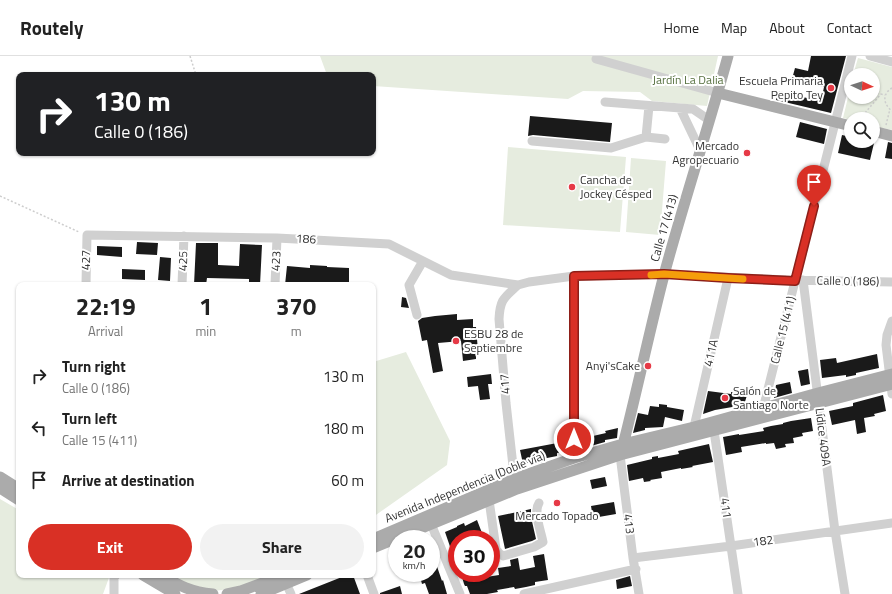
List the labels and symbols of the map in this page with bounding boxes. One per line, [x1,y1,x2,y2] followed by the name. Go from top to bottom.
[844,68,880,104] north arrow
[652,70,724,89] park label: Jardín La Dalia
[739,71,823,104] place label: Escuela Primaria Pepito Tey
[826,83,836,93] marker: Escuela Primaria Pepito Tey
[672,136,739,169] place label: Mercado Agropecuario
[742,148,752,158] marker: Mercado Agropecuario
[797,165,831,206] pin
[580,170,652,203] place label: Cancha de Jockey Césped
[567,182,577,192] marker: Cancha de Jockey Césped
[645,192,682,264] street label: Calle 17 (413)
[295,228,317,249] street label: 186
[76,250,95,270] street label: 427
[173,250,192,271] street label: 425
[265,250,286,272] street label: 423
[817,270,879,291] street label: Calle 0 (186)
[765,294,800,366] street label: Calle 15 (411)
[464,324,523,357] place label: ESBU 28 de Septiembre
[451,336,461,346] marker: ESBU 28 de Septiembre
[698,337,723,368] street label: 411A
[586,356,640,375] place label: Anyi'sCake
[643,361,653,371] marker: Anyi'sCake
[494,373,515,395] street label: 417
[733,381,809,414] place label: Salón de Santiago Norte
[720,393,730,403] marker: Salón de Santiago Norte
[811,407,836,467] street label: Lídice 409A
[553,418,595,460] position arrow
[382,446,548,527] street label: Avenida Independencia (Doble vía)
[716,497,737,519] street label: 411
[552,498,562,508] marker: Mercado Topado
[515,506,599,525] place label: Mercado Topado
[619,513,640,535] street label: 413
[448,530,500,582] speed limit sign: 30
[752,530,774,551] street label: 182

